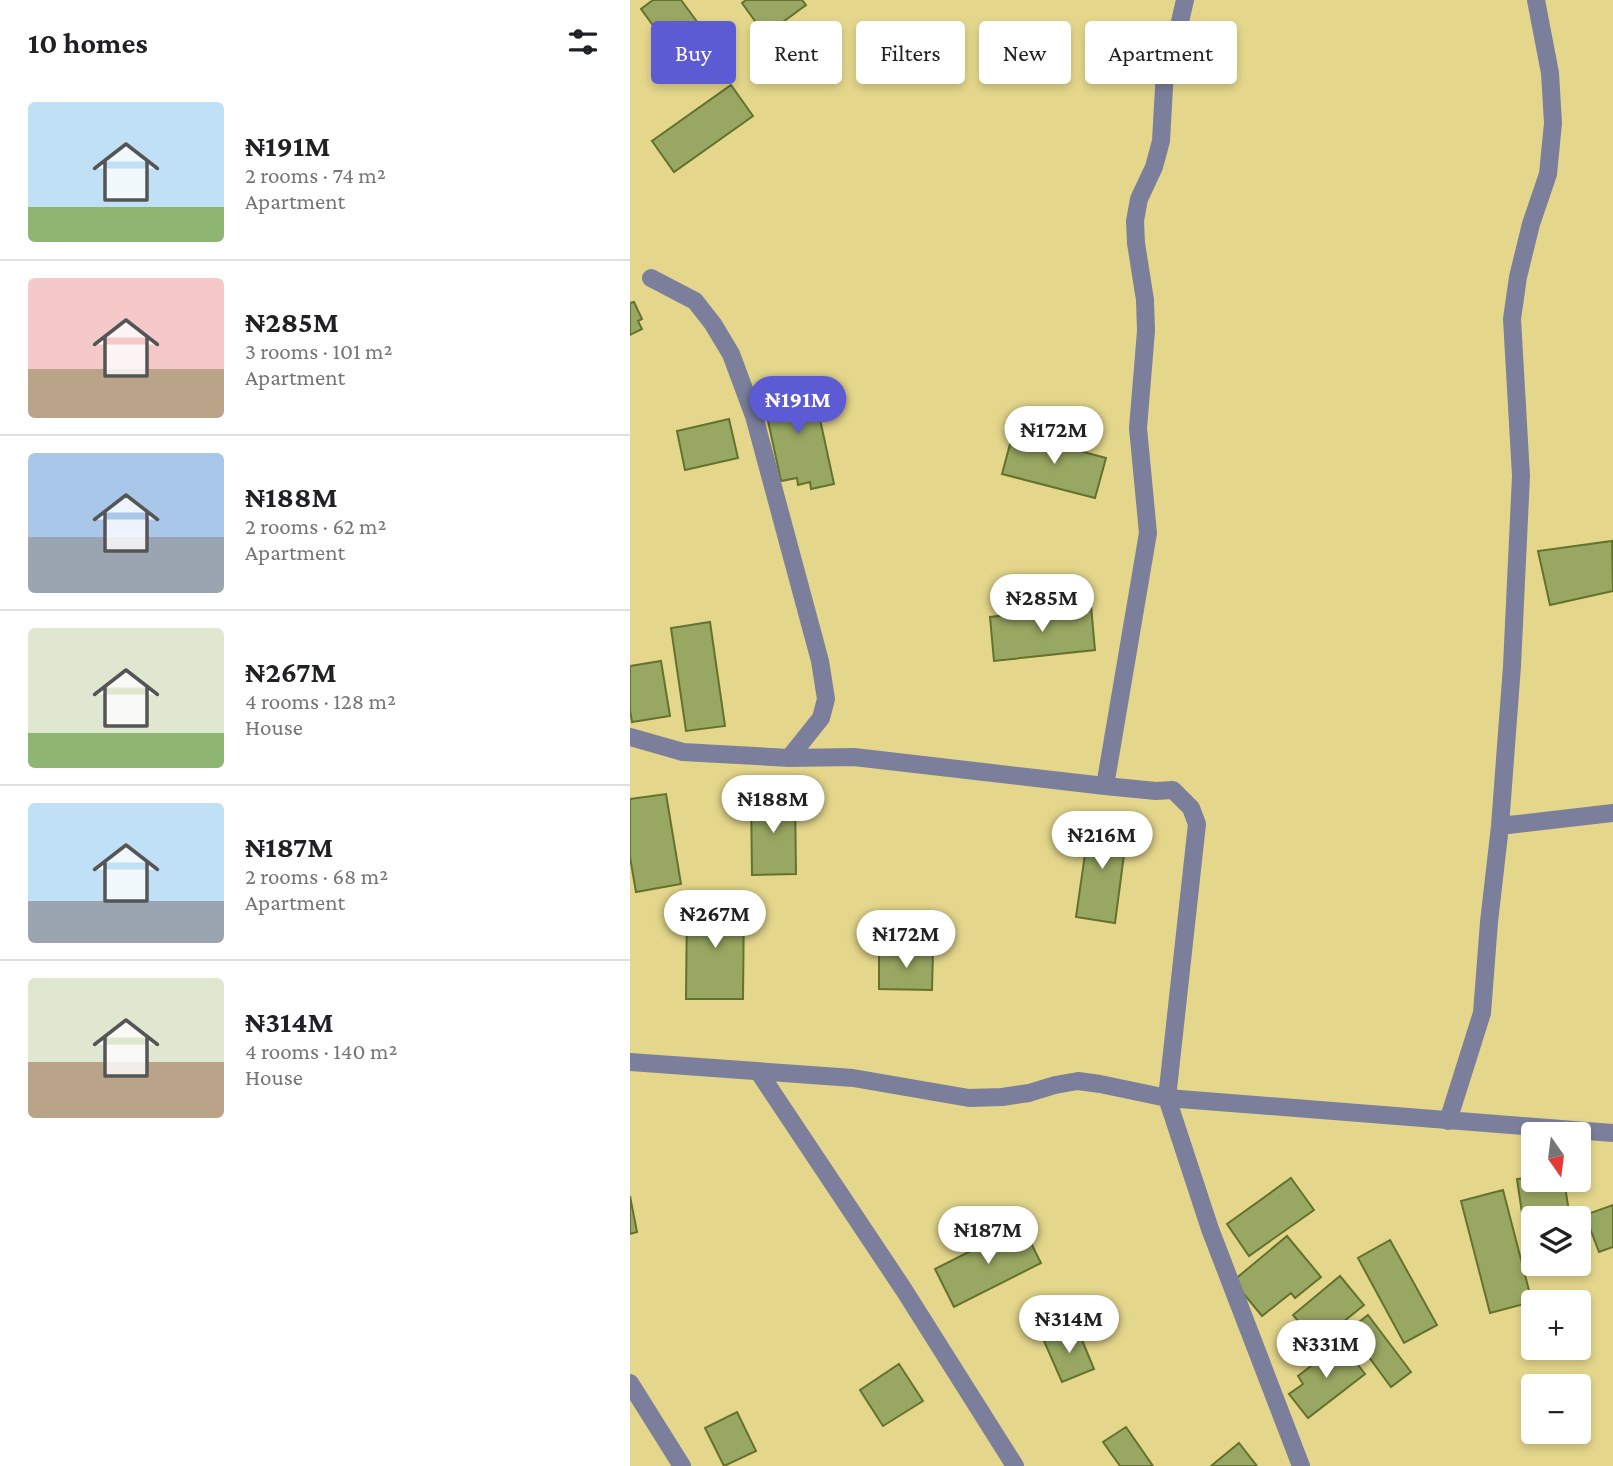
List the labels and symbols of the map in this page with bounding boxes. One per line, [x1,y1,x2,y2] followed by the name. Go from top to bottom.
[749,376,847,436] pin: ₦191M
[1005,406,1103,466] pin: ₦172M
[993,574,1091,634] pin: ₦285M
[724,776,822,835] pin: ₦188M
[1053,812,1151,871] pin: ₦216M
[666,890,764,950] pin: ₦267M
[857,911,955,970] pin: ₦172M
[1521,1122,1591,1192] north arrow
[939,1206,1037,1266] pin: ₦187M
[1020,1296,1118,1355] pin: ₦314M
[1277,1320,1375,1380] pin: ₦331M

